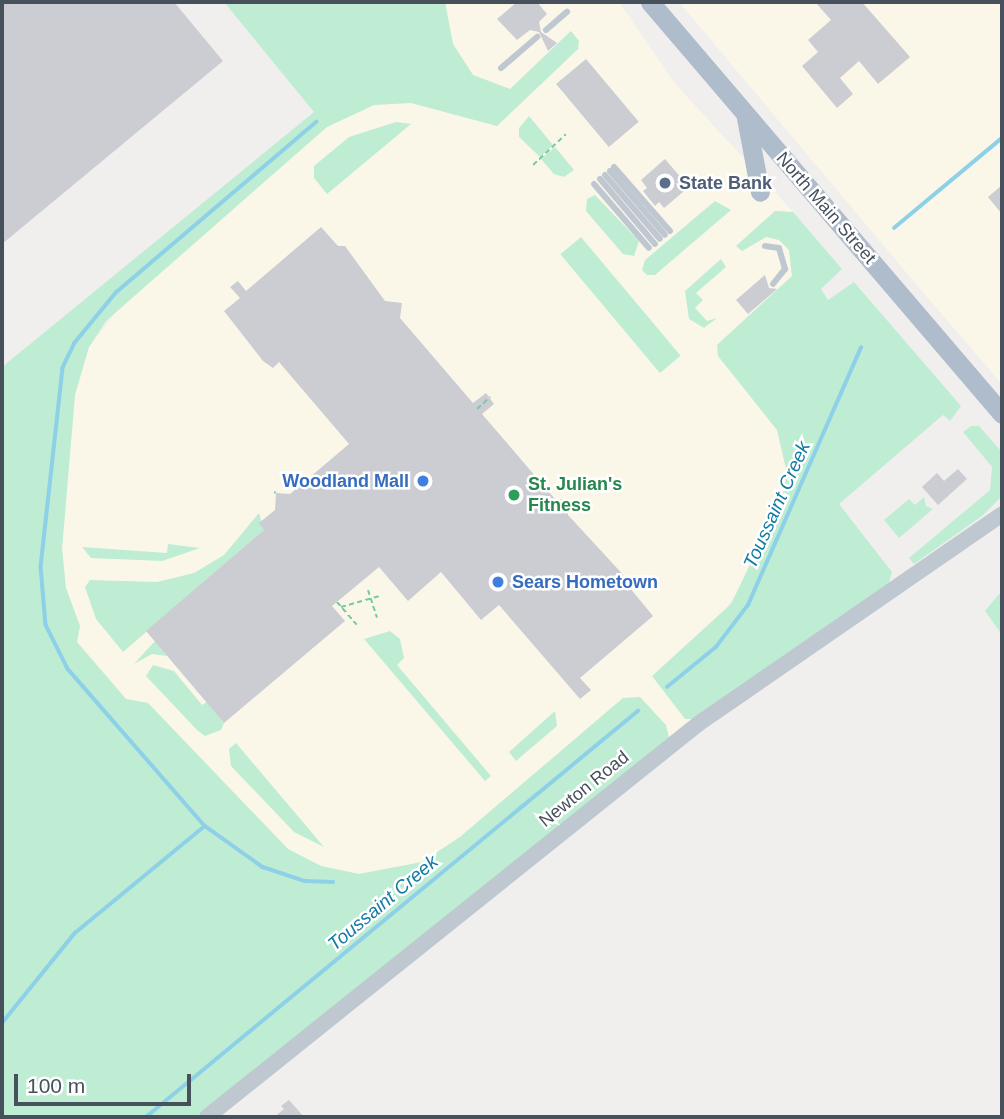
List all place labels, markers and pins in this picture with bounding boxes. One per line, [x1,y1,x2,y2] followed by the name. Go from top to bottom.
[679,172,772,194] place label: State Bank
[657,175,673,191] marker: State Bank
[282,470,409,492] place label: Woodland Mall
[415,473,431,489] marker: Woodland Mall
[528,474,622,516] place label: St. Julian's Fitness
[506,487,522,503] marker: St. Julian's Fitness
[512,571,658,593] place label: Sears Hometown
[490,574,506,590] marker: Sears Hometown

